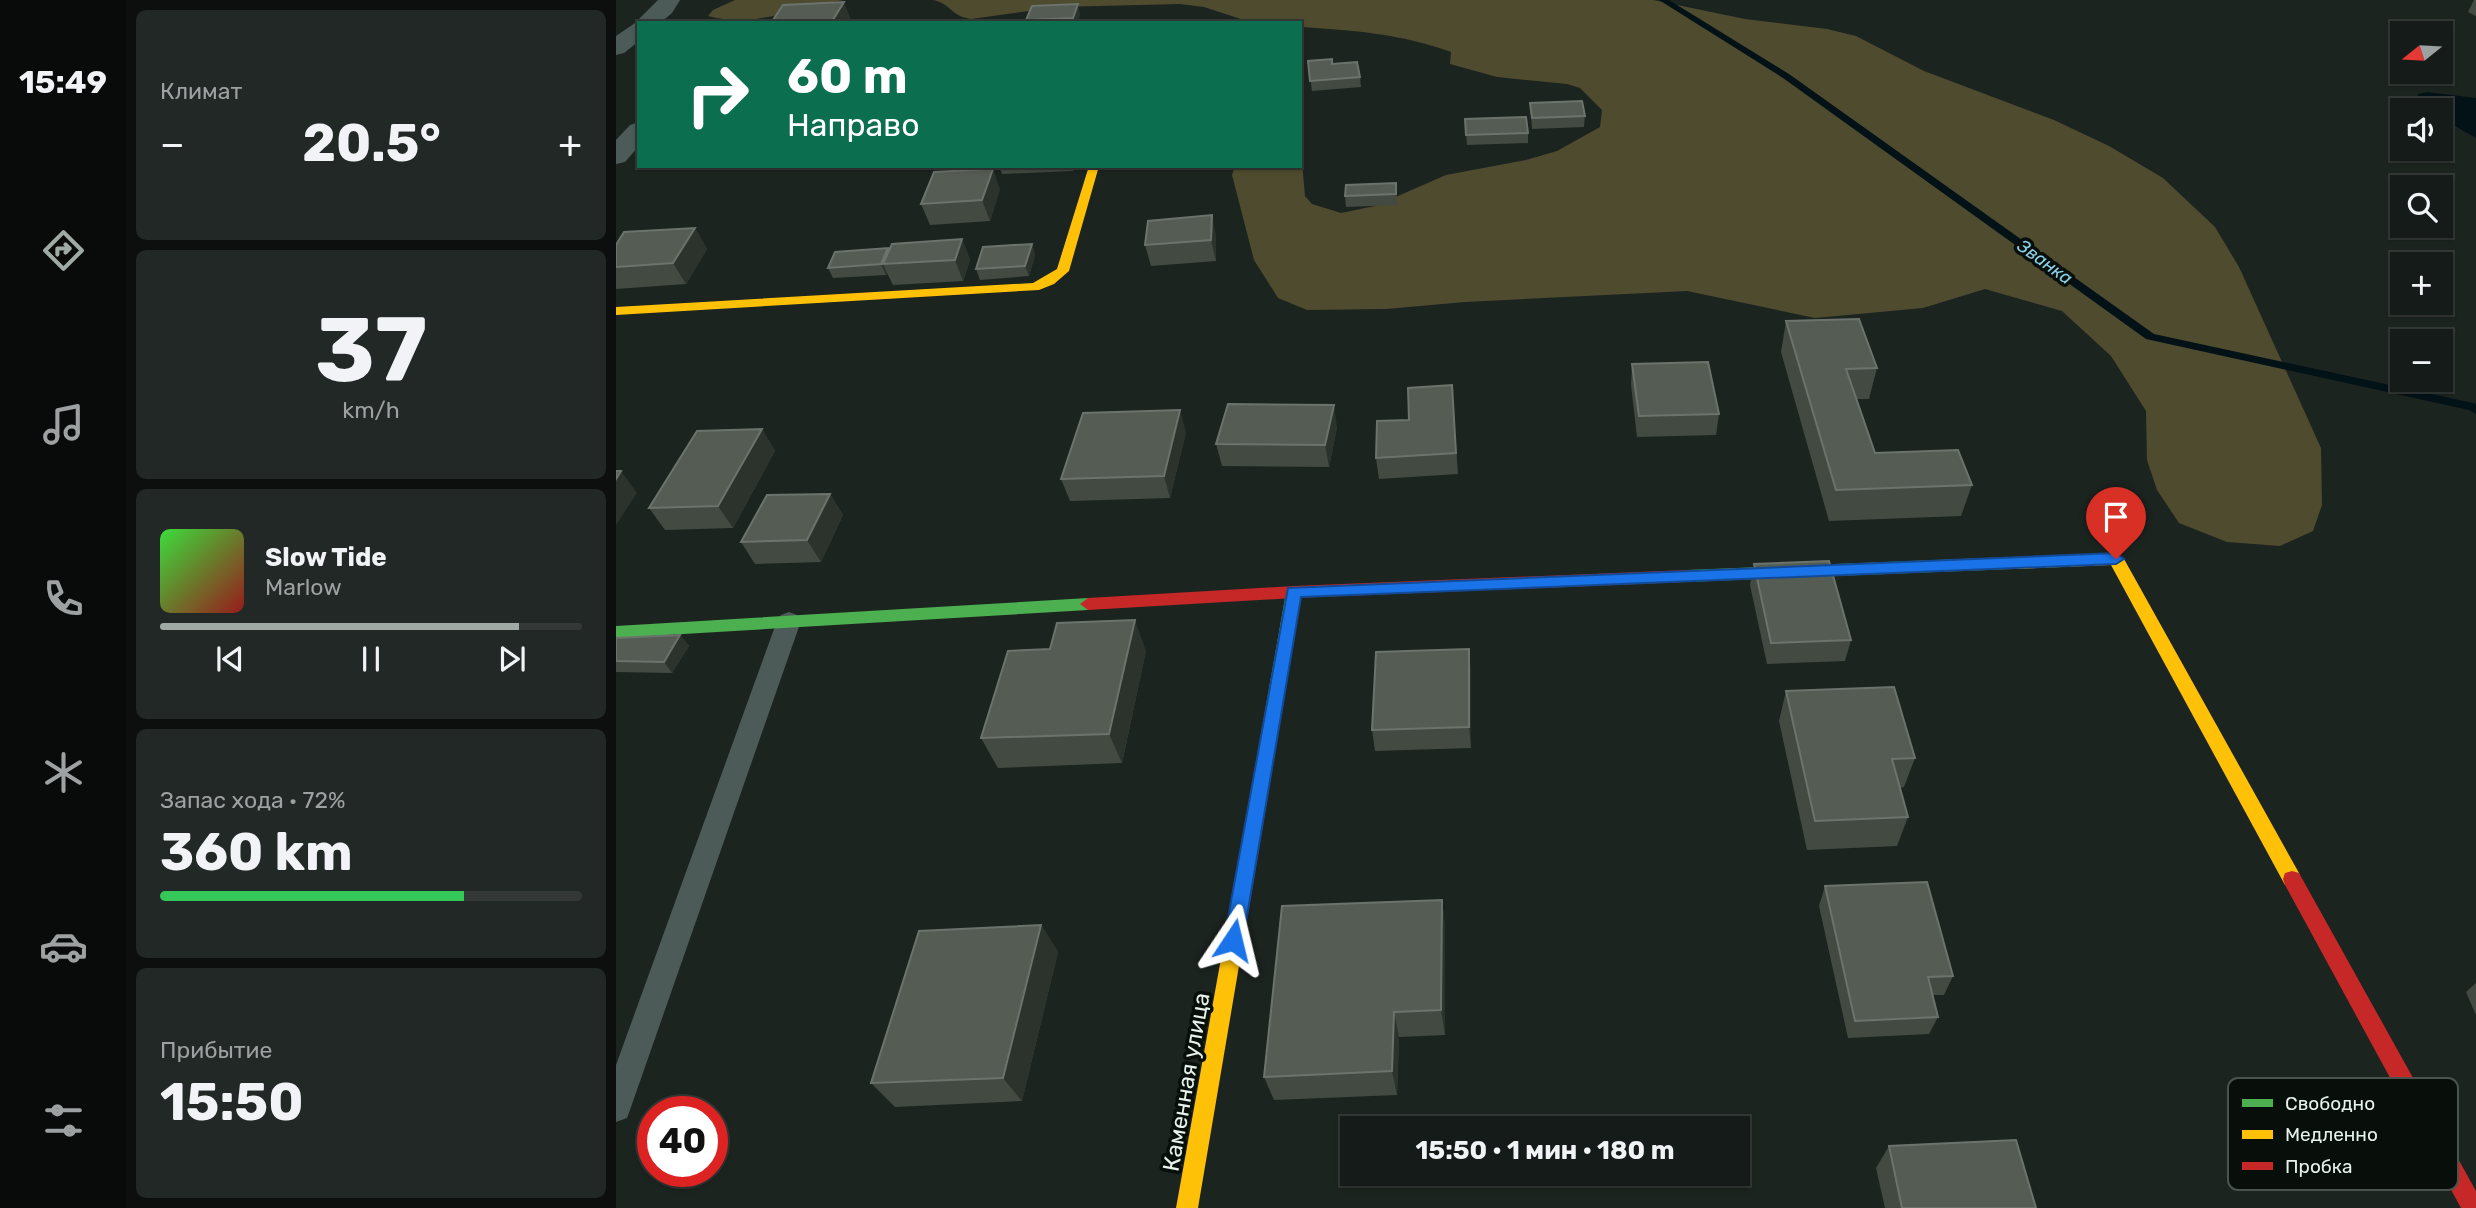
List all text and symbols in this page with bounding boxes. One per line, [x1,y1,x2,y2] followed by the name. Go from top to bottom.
[2390,21,2454,84] north arrow
[2390,21,2453,392] map controls
[787,47,908,105] text: 60 m
[672,49,763,140] icon: right
[19,63,107,101] text: 15:49
[160,77,242,105] text: Климат
[2390,98,2453,161] button: sound
[787,106,920,144] text: Направо
[302,112,441,174] text: 20.5°
[160,121,185,167] text: −
[558,121,582,167] text: +
[2390,175,2453,238] button: search
[39,226,88,275] icon: directions
[2012,234,2077,290] water label: Званка
[2390,252,2453,315] button: +
[315,296,427,404] text: 37
[2390,329,2453,392] button: −
[342,396,400,424] text: km/h
[39,400,88,449] icon: music
[2086,487,2146,559] pin
[2097,498,2135,536] icon: arrive
[265,542,387,573] text: Slow Tide
[265,573,342,601] text: Marlow
[39,574,88,623] icon: phone
[211,640,249,678] icon: previous
[352,640,390,678] icon: pause
[493,640,531,678] icon: next
[39,748,88,797] icon: climate
[160,786,345,814] text: Запас хода · 72%
[160,821,353,883] text: 360 km
[1196,903,1270,977] position arrow
[39,922,88,971] icon: car
[1156,990,1216,1174] street label: Каменная улица
[160,1036,272,1064] text: Прибытие
[160,1071,304,1133] text: 15:50
[2228,1078,2458,1190] legend
[2285,1092,2375,1115] text: Свободно
[39,1096,88,1145] icon: filters
[637,1096,728,1187] speed limit sign: 40
[2285,1123,2378,1146] text: Медленно
[1415,1135,1675,1166] text: 15:50 · 1 мин · 180 m
[2285,1155,2353,1178] text: Пробка

